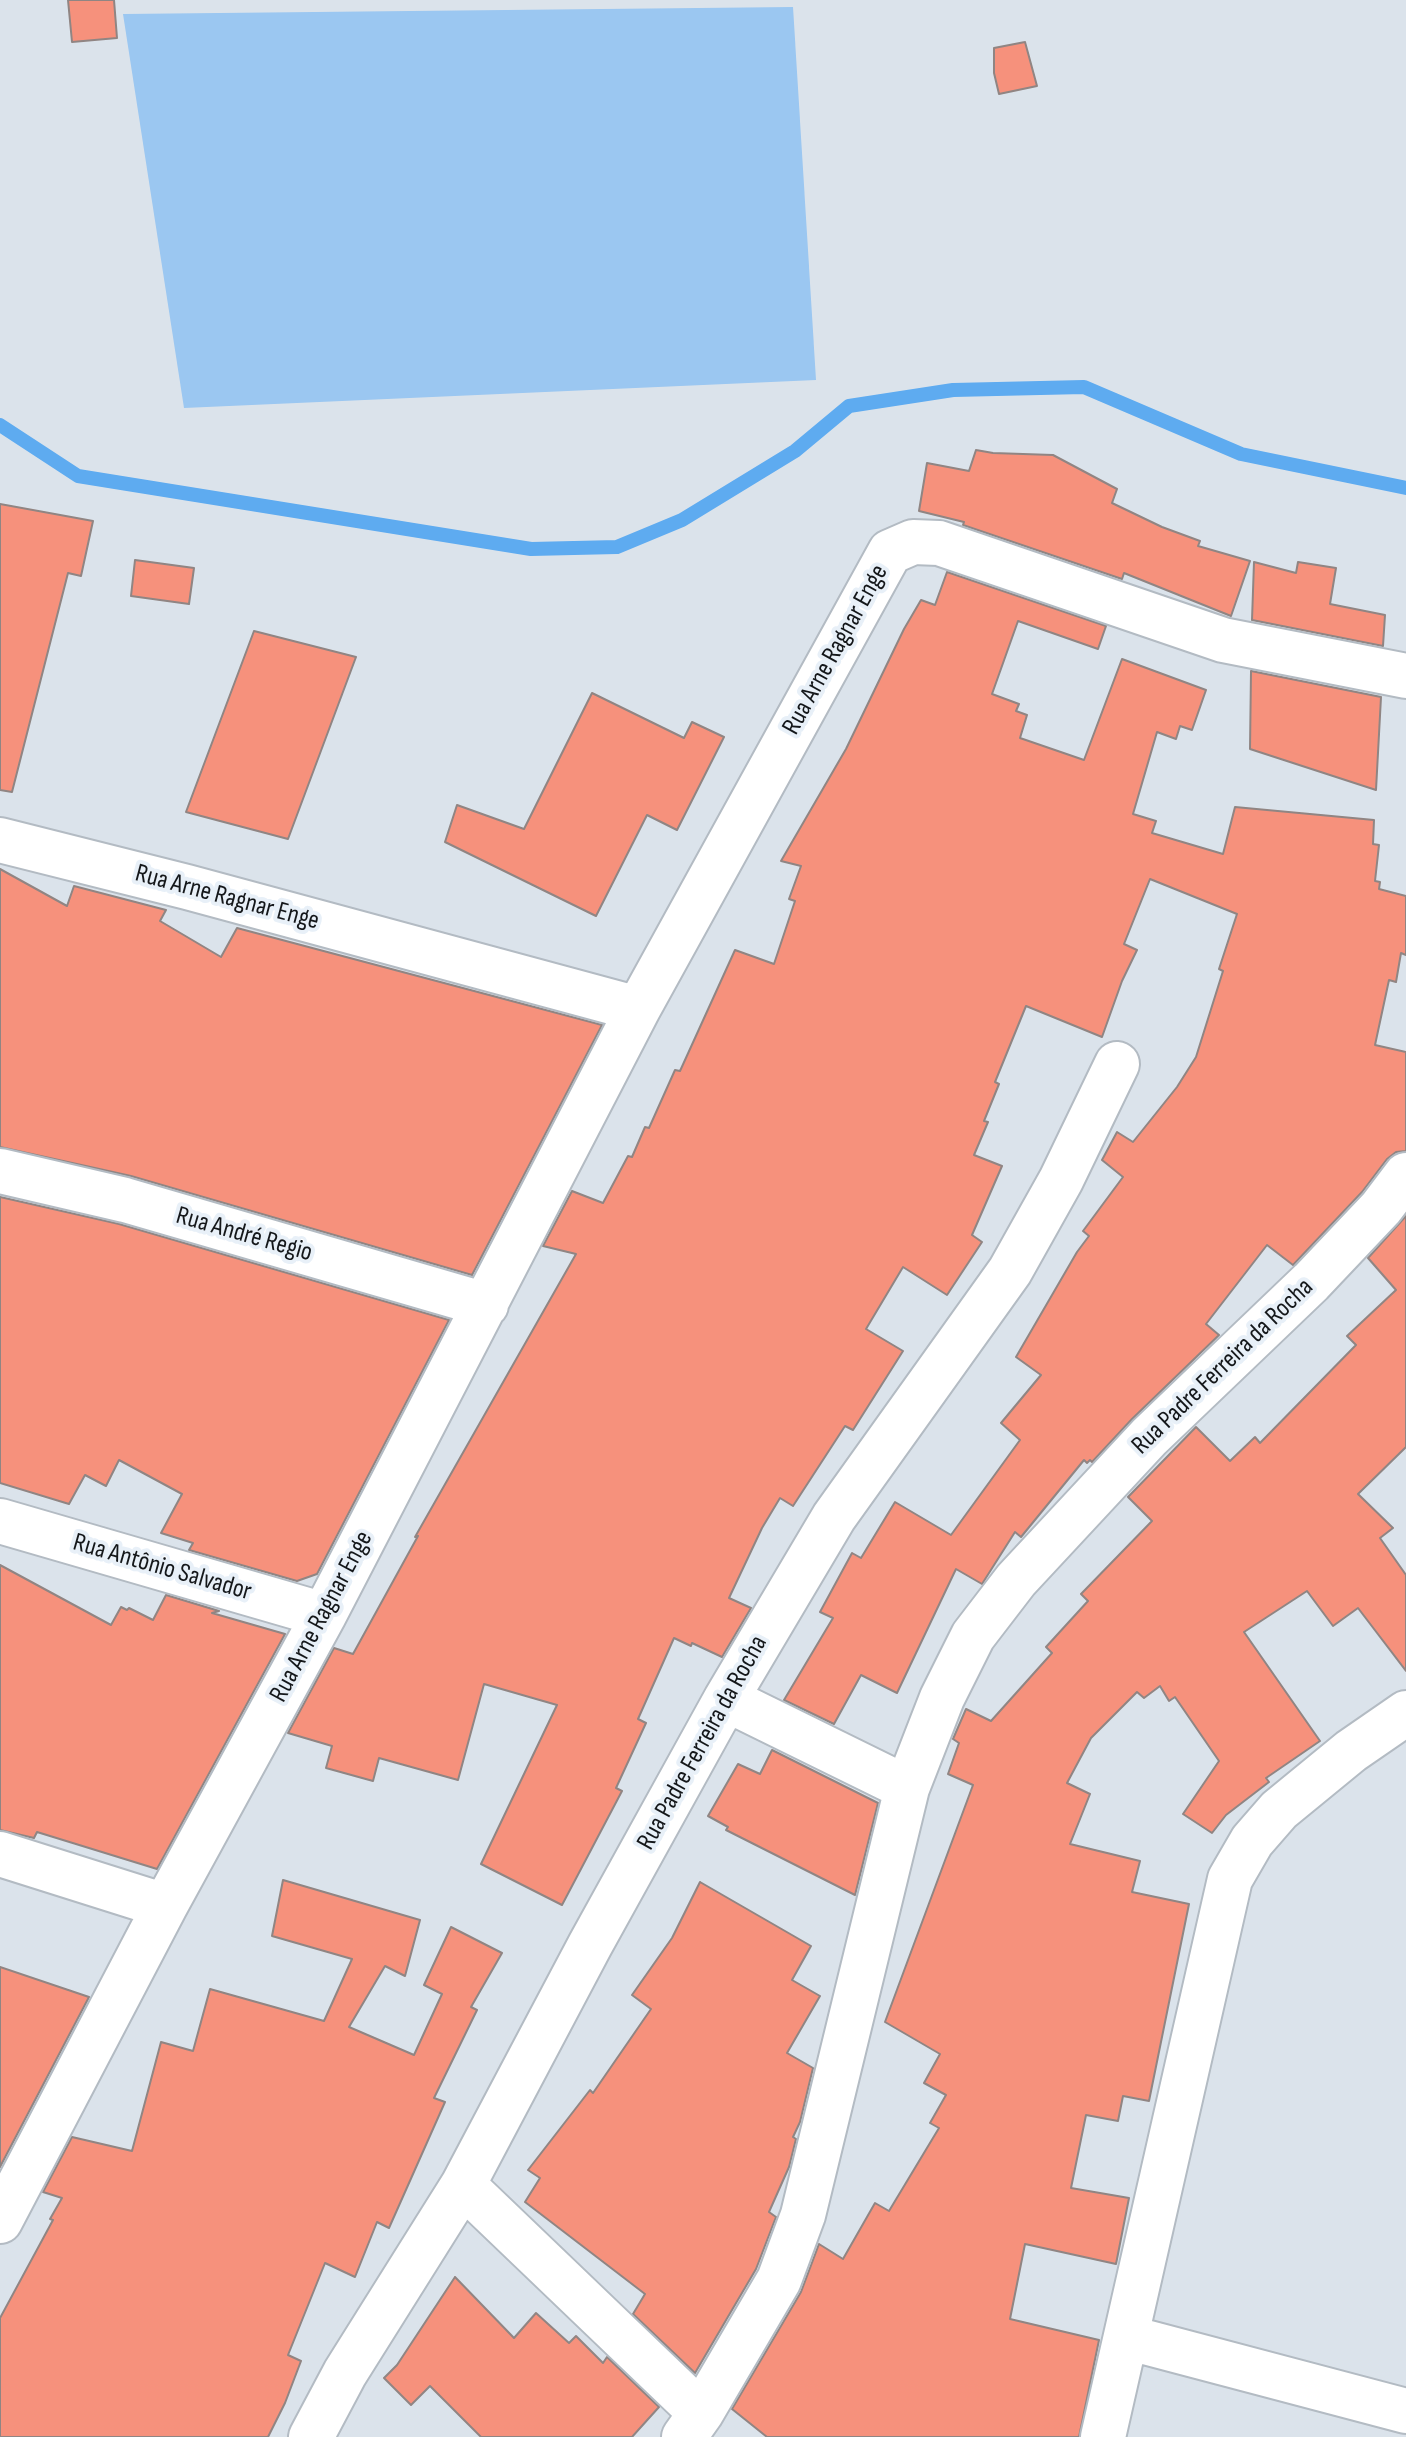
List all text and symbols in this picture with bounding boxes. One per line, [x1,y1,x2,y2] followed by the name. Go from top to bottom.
[776,560,896,740] street label: Rua Arne Ragnar Enge
[132,858,322,938] street label: Rua Arne Ragnar Enge
[172,1201,316,1269] street label: Rua André Regio
[1126,1272,1320,1462] street label: Rua Padre Ferreira da Rocha
[264,1526,380,1708] street label: Rua Arne Ragnar Enge
[69,1528,255,1608] street label: Rua Antônio Salvador
[631,1630,775,1856] street label: Rua Padre Ferreira da Rocha

